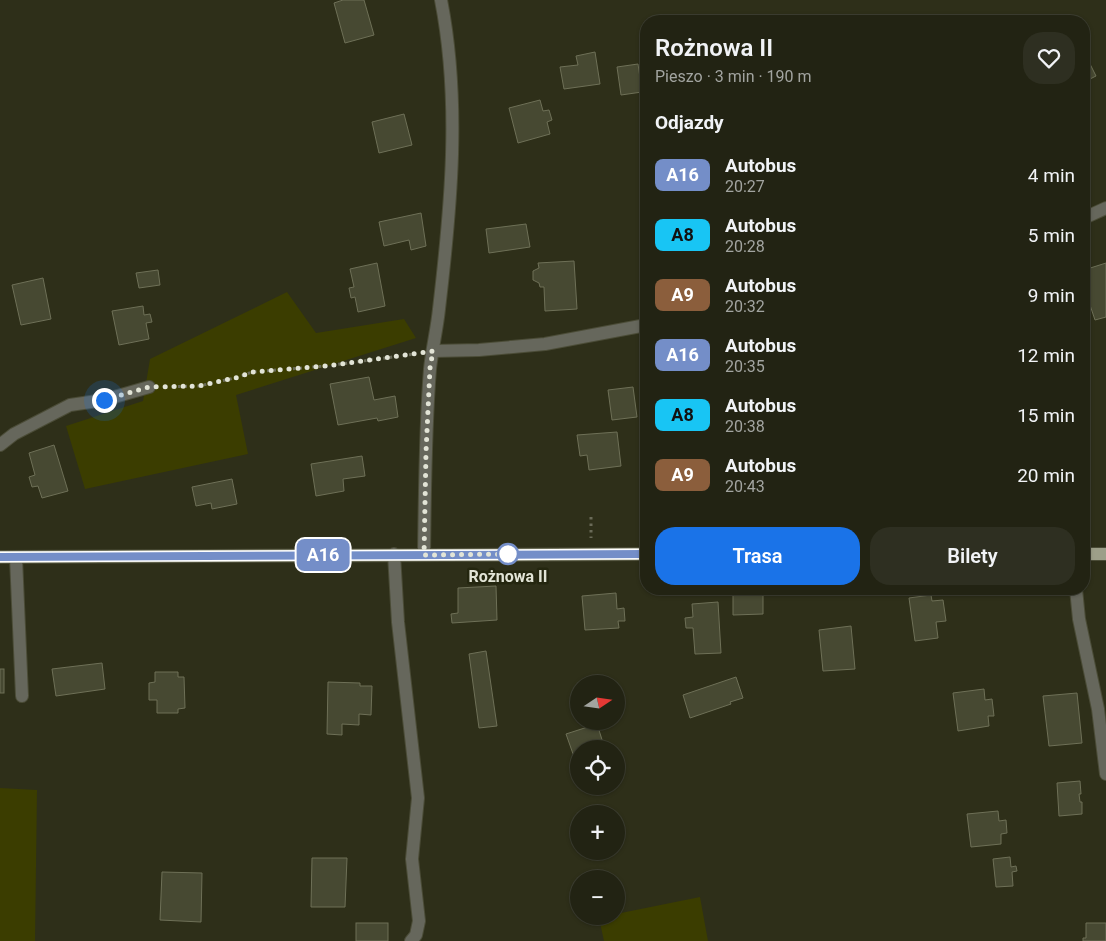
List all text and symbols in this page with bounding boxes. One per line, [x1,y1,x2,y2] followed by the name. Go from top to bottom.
[1023,32,1075,84] button: heart
[655,34,773,62] text: Rożnowa II
[655,67,812,86] text: Pieszo · 3 min · 190 m
[655,111,724,134] text: Odjazdy
[725,154,796,177] text: Autobus
[666,164,699,185] text: A16
[1028,164,1075,187] text: 4 min
[725,177,765,196] text: 20:27
[725,214,796,237] text: Autobus
[671,224,694,245] text: A8
[1028,224,1075,247] text: 5 min
[725,237,765,256] text: 20:28
[725,274,796,297] text: Autobus
[671,284,694,305] text: A9
[1028,284,1075,307] text: 9 min
[725,297,765,316] text: 20:32
[725,334,796,357] text: Autobus
[666,344,699,365] text: A16
[1017,344,1075,367] text: 12 min
[725,357,765,376] text: 20:35
[92,388,117,413] your location
[725,394,796,417] text: Autobus
[671,404,694,425] text: A8
[1017,404,1075,427] text: 15 min
[725,417,765,436] text: 20:38
[725,454,796,477] text: Autobus
[671,464,694,485] text: A9
[1017,464,1075,487] text: 20 min
[725,477,765,496] text: 20:43
[655,527,860,585] button: Trasa
[870,527,1075,585] button: Bilety
[294,539,352,571] line badge: A16
[497,543,519,565] marker: Rożnowa II
[307,544,339,565] text: A16
[469,567,547,586] place label: Rożnowa II
[570,675,625,730] north arrow
[570,675,625,925] map controls
[570,740,625,795] button: locate
[570,805,625,860] button: +
[570,870,625,925] button: −

